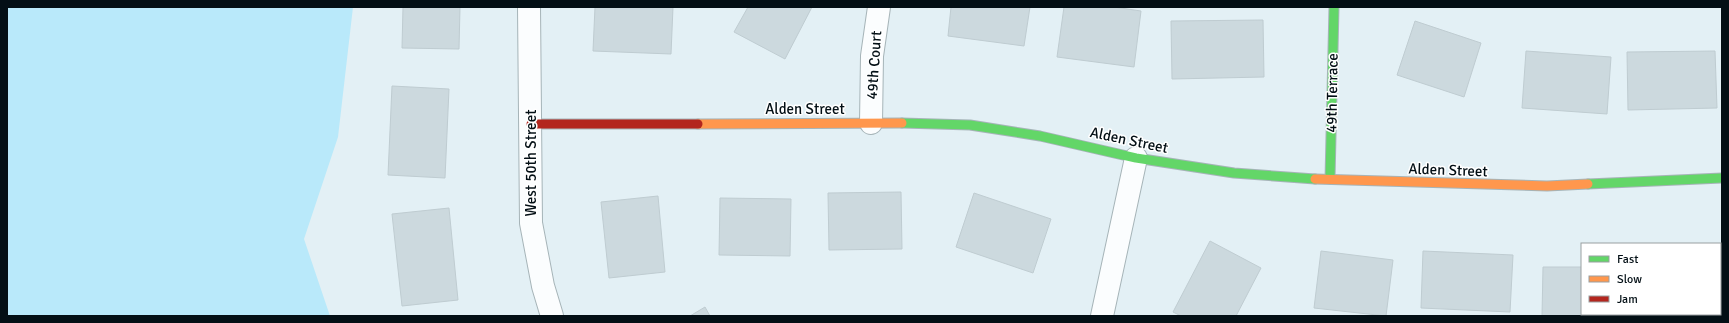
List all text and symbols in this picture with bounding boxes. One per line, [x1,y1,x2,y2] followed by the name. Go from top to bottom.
[863,30,885,100] street label: 49th Court
[1322,53,1342,133] street label: 49th Terrace
[765,100,845,118] street label: Alden Street
[522,110,540,216] street label: West 50th Street
[1088,123,1170,157] street label: Alden Street
[1408,160,1488,180] street label: Alden Street
[1581,243,1721,315] legend
[1617,252,1638,267] text: Fast
[1617,272,1642,287] text: Slow
[1617,292,1638,307] text: Jam

